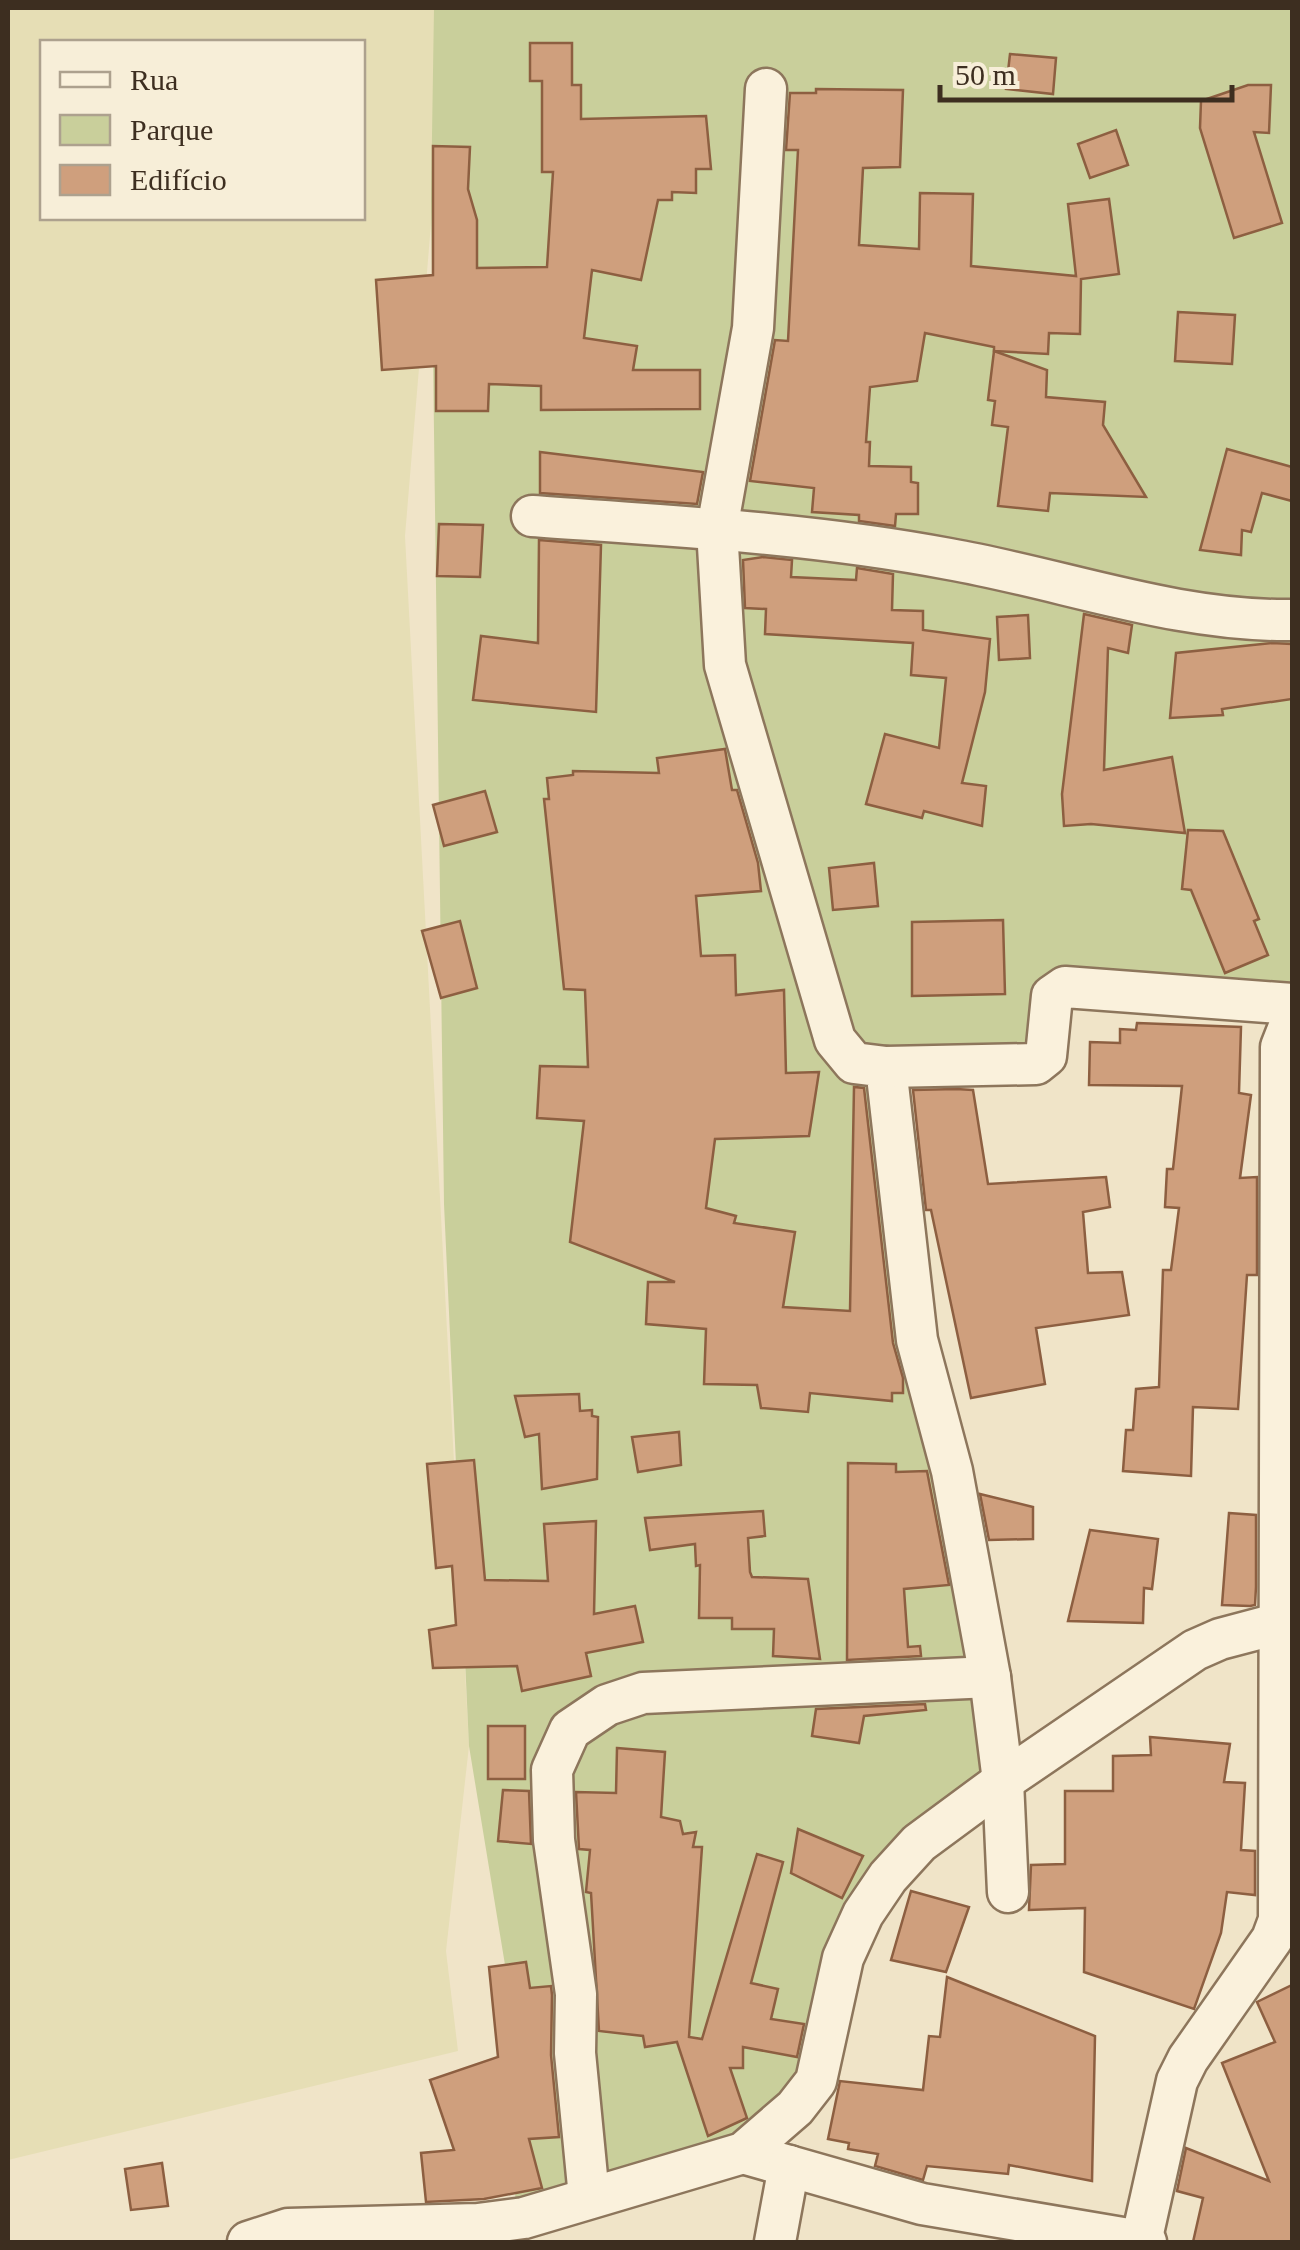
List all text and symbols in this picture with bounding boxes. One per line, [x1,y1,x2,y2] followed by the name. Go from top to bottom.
[40,40,365,220] legend
[940,40,1232,102] scale bar
[955,58,1016,91] text: 50 m
[130,63,178,96] text: Rua
[130,113,213,146] text: Parque
[130,163,227,196] text: Edifício

